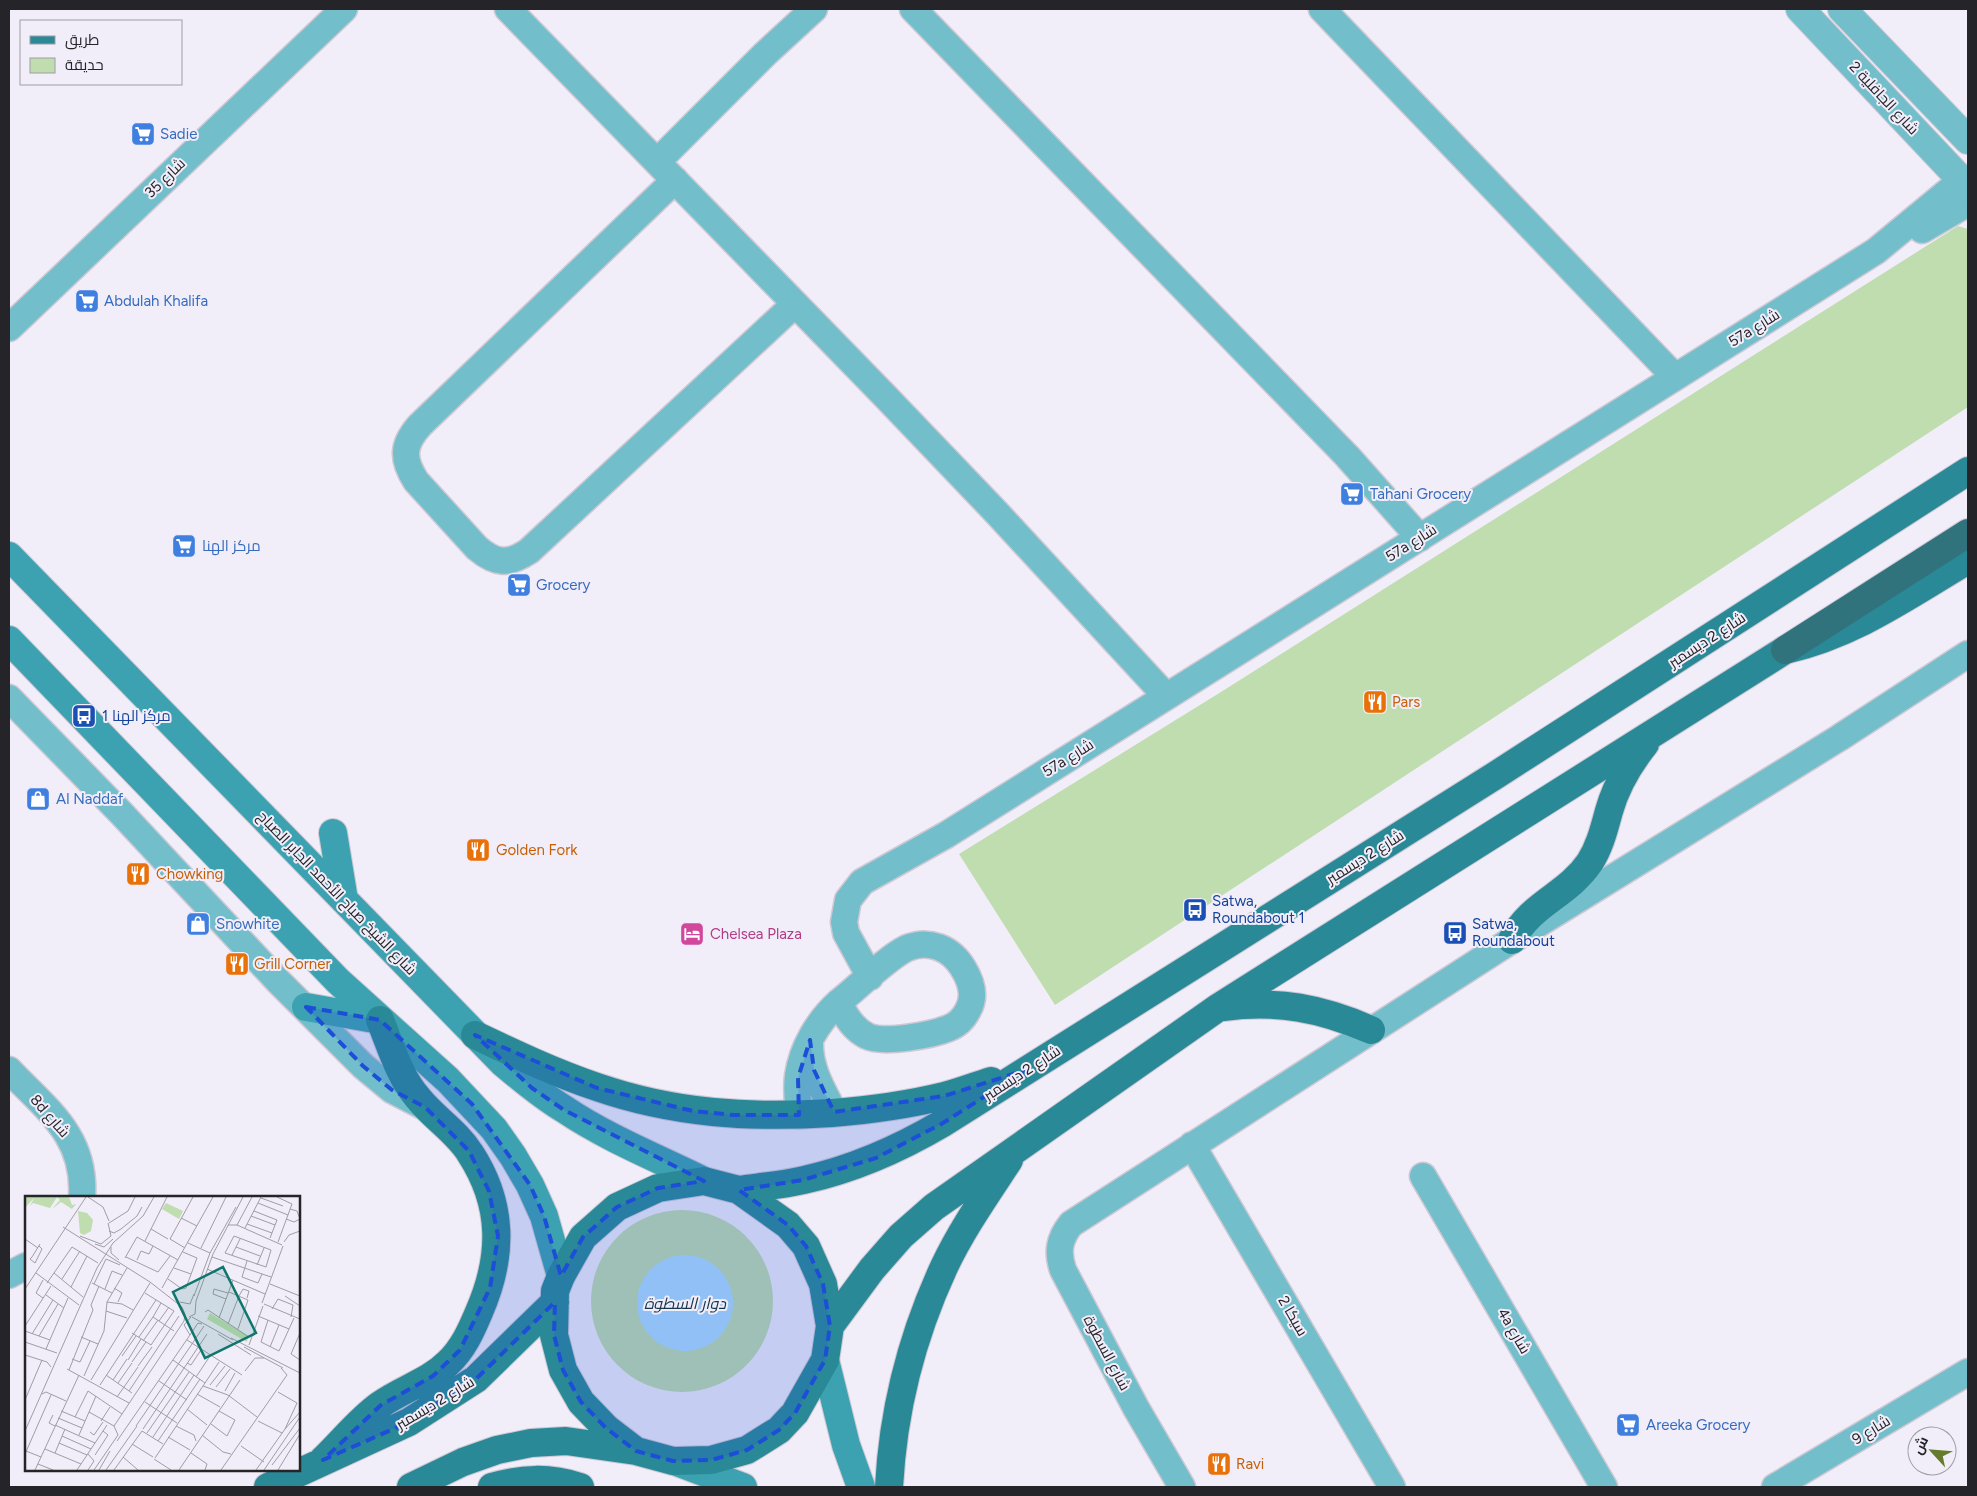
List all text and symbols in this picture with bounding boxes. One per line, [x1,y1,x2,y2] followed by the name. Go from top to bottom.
[20,20,182,85] legend
[65,31,99,50] text: طريق
[65,56,104,74] text: حديقة
[1844,58,1922,140] street label: شارع الجافلية 2
[130,121,156,147] supermarket icon: Sadie
[160,125,197,143] place label: Sadie
[141,154,190,203] street label: شارع 35
[74,288,100,314] supermarket icon: Abdulah Khalifa
[104,292,208,310] place label: Abdulah Khalifa
[1725,305,1784,352] street label: 57a شارع
[1339,481,1365,507] supermarket icon: Tahani Grocery
[1370,485,1471,503] place label: Tahani Grocery
[1382,520,1441,567] street label: 57a شارع
[171,533,197,559] supermarket icon: مركز الهنا
[202,537,261,556] place label: مركز الهنا
[506,572,532,598] supermarket icon: Grocery
[536,576,591,594] place label: Grocery
[1664,608,1750,674] street label: شارع 2 ديسمبر
[1362,689,1388,715] restaurant icon: Pars
[1392,693,1420,711] place label: Pars
[71,703,97,729] bus stop icon: مركز الهنا 1
[102,707,171,726] place label: مركز الهنا 1
[1039,735,1098,782] street label: 57a شارع
[25,786,51,812] shop icon: Al Naddaf
[56,790,124,808] place label: Al Naddaf
[252,807,420,980] street label: شارع الشيخ صباح الأحمد الجابر الصباح
[1322,826,1408,890] street label: شارع 2 ديسمبر
[465,837,491,863] restaurant icon: Golden Fork
[496,841,578,859] place label: Golden Fork
[125,861,151,887] restaurant icon: Chowking
[156,865,223,883] place label: Chowking
[1212,892,1305,927] place label: Satwa, Roundabout 1
[1182,897,1208,923] bus stop icon: Satwa, Roundabout 1
[185,911,211,937] shop icon: Snowhite
[216,915,280,933] place label: Snowhite
[1472,915,1555,950] place label: Satwa, Roundabout
[1442,920,1468,946] bus stop icon: Satwa, Roundabout
[679,921,705,947] hotel icon: Chelsea Plaza
[710,925,802,943] place label: Chelsea Plaza
[224,951,250,977] restaurant icon: Grill Corner
[254,955,330,973] place label: Grill Corner
[979,1041,1065,1107] street label: شارع 2 ديسمبر
[25,1091,73,1142] street label: 8d شارع
[25,1196,300,1471] inset map
[1274,1293,1312,1339] street label: سيكا 2
[644,1294,727,1313] water label: دوار السطوة
[1492,1305,1534,1358] street label: 4a شارع
[1078,1312,1134,1395] street label: شارع السطوة
[392,1373,478,1436] street label: شارع 2 ديسمبر
[1615,1412,1641,1438] supermarket icon: Areeka Grocery
[1849,1412,1894,1450] street label: شارع 9
[1646,1416,1751,1434] place label: Areeka Grocery
[1907,1426,1957,1476] north arrow
[1909,1434,1932,1457] text: ش
[1206,1451,1232,1477] restaurant icon: Ravi
[1236,1455,1264,1473] place label: Ravi

